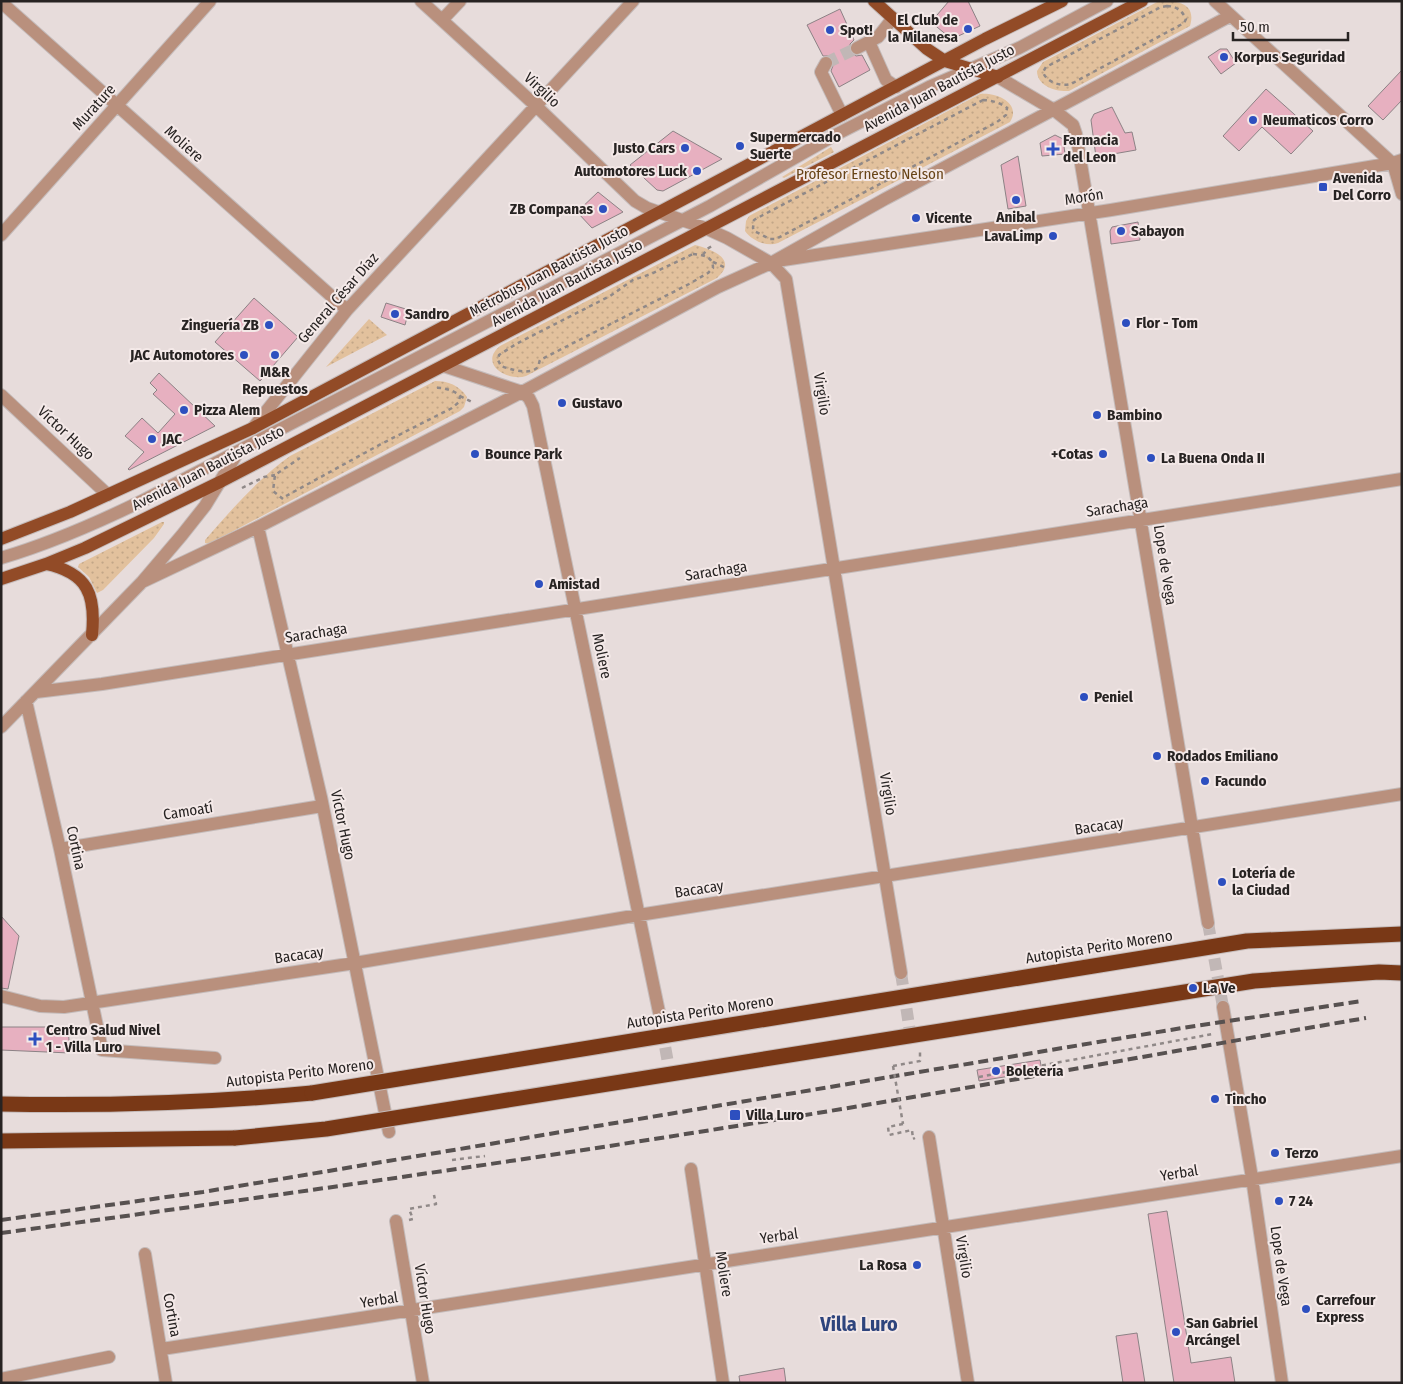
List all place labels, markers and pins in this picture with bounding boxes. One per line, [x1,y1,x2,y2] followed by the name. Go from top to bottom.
[888,11,959,46] place label: El Club de la Milanesa
[840,21,873,39] place label: Spot!
[962,23,974,35] marker: El Club de la Milanesa
[824,24,836,36] marker: Spot!
[1234,48,1345,66] place label: Korpus Seguridad
[1218,51,1230,63] marker: Korpus Seguridad
[1263,111,1374,129] place label: Neumaticos Corro
[1247,114,1259,126] marker: Neumaticos Corro
[750,128,841,163] place label: Supermercado Suerte
[1063,131,1119,166] place label: Farmacia del Leon
[612,139,675,157] place label: Justo Cars
[734,140,746,152] marker: Supermercado Suerte
[679,142,691,154] marker: Justo Cars
[1047,143,1059,155] marker: Farmacia del Leon
[573,162,687,180] place label: Automotores Luck
[691,165,703,177] marker: Automotores Luck
[1332,169,1391,204] place label: Avenida Del Corro
[1317,181,1329,193] marker: Avenida Del Corro
[1010,194,1022,206] marker: Anibal
[510,200,593,218] place label: ZB Companas
[597,203,609,215] marker: ZB Companas
[995,208,1037,226] place label: Anibal
[925,209,972,227] place label: Vicente
[910,212,922,224] marker: Vicente
[1131,222,1185,240] place label: Sabayon
[1115,225,1127,237] marker: Sabayon
[984,227,1043,245] place label: LavaLimp
[1047,230,1059,242] marker: LavaLimp
[405,305,449,323] place label: Sandro
[389,308,401,320] marker: Sandro
[1136,314,1198,332] place label: Flor - Tom
[181,316,260,334] place label: Zinguería ZB
[1120,317,1132,329] marker: Flor - Tom
[263,319,275,331] marker: Zinguería ZB
[129,346,234,364] place label: JAC Automotores
[238,349,250,361] marker: JAC Automotores
[269,349,281,361] marker: M&R Repuestos
[242,363,308,398] place label: M&R Repuestos
[572,394,623,412] place label: Gustavo
[556,397,568,409] marker: Gustavo
[194,401,260,419] place label: Pizza Alem
[178,404,190,416] marker: Pizza Alem
[1107,406,1162,424] place label: Bambino
[1091,409,1103,421] marker: Bambino
[161,430,182,448] place label: JAC
[146,433,158,445] marker: JAC
[485,445,562,463] place label: Bounce Park
[1051,445,1093,463] place label: +Cotas
[469,448,481,460] marker: Bounce Park
[1097,448,1109,460] marker: +Cotas
[1161,449,1265,467] place label: La Buena Onda II
[1145,452,1157,464] marker: La Buena Onda II
[548,575,600,593] place label: Amistad
[533,578,545,590] marker: Amistad
[1094,688,1134,706] place label: Peniel
[1078,691,1090,703] marker: Peniel
[1167,747,1278,765] place label: Rodados Emiliano
[1151,750,1163,762] marker: Rodados Emiliano
[1215,772,1266,790] place label: Facundo
[1199,775,1211,787] marker: Facundo
[1232,864,1295,899] place label: Lotería de la Ciudad
[1216,876,1228,888] marker: Lotería de la Ciudad
[1203,979,1236,997] place label: La Ve
[1187,982,1199,994] marker: La Ve
[46,1021,161,1056] place label: Centro Salud Nivel 1 - Villa Luro
[28,1032,42,1046] marker: Centro Salud Nivel 1 - Villa Luro
[1006,1062,1064,1080] place label: Boletería
[990,1065,1002,1077] marker: Boletería
[1225,1090,1267,1108] place label: Tincho
[1209,1093,1221,1105] marker: Tincho
[745,1106,804,1124] place label: Villa Luro
[728,1108,742,1122] marker: Villa Luro
[1285,1144,1319,1162] place label: Terzo
[1269,1147,1281,1159] marker: Terzo
[1289,1192,1313,1210] place label: 7 24
[1273,1195,1285,1207] marker: 7 24
[859,1256,908,1274] place label: La Rosa
[911,1259,923,1271] marker: La Rosa
[1316,1291,1376,1326] place label: Carrefour Express
[1300,1303,1312,1315] marker: Carrefour Express
[1185,1314,1259,1349] place label: San Gabriel Arcángel
[1170,1326,1182,1338] marker: San Gabriel Arcángel

